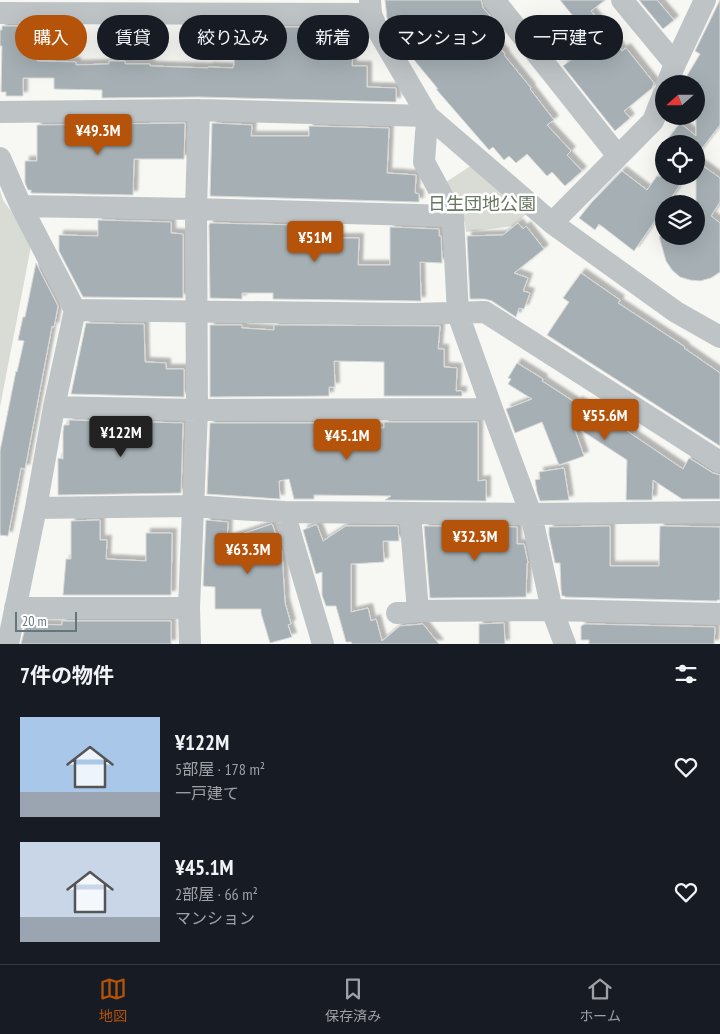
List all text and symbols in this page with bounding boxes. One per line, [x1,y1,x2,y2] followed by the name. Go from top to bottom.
[15,15,87,60] chip: 購入
[97,15,169,60] chip: 賃貸
[179,15,287,60] chip: 絞り込み
[297,15,369,60] chip: 新着
[379,15,505,60] chip: マンション
[515,15,623,60] chip: 一戸建て
[655,75,705,125] north arrow
[655,75,705,245] map controls
[57,114,139,156] pin: ¥49.3M
[76,120,120,140] text: ¥49.3M
[655,135,705,185] button: locate
[428,192,536,215] park label: 日生団地公園
[655,195,705,245] button: layers
[285,220,345,263] pin: ¥51M
[298,227,332,247] text: ¥51M
[564,398,646,441] pin: ¥55.6M
[583,405,627,425] text: ¥55.6M
[86,416,156,458] pin: ¥122M
[306,418,388,461] pin: ¥45.1M
[100,422,142,442] text: ¥122M
[325,425,369,445] text: ¥45.1M
[434,520,516,562] pin: ¥32.3M
[453,526,497,546] text: ¥32.3M
[207,532,289,575] pin: ¥63.3M
[226,539,270,559] text: ¥63.3M
[15,609,78,632] scale bar
[22,612,47,630] text: 20 m
[672,660,700,688] icon: filters
[20,662,114,689] text: 7件の物件
[175,729,229,756] text: ¥122M
[60,737,120,797] icon: home
[672,753,700,781] icon: heart
[175,759,265,779] text: 5部屋 · 178 m²
[175,783,239,803] text: 一戸建て
[175,854,234,881] text: ¥45.1M
[60,862,120,922] icon: home
[672,878,700,906] icon: heart
[175,884,258,904] text: 2部屋 · 66 m²
[175,908,255,928] text: マンション
[99,975,127,1025] tab: 地図
[325,975,381,1025] tab: 保存済み
[579,975,621,1025] tab: ホーム

